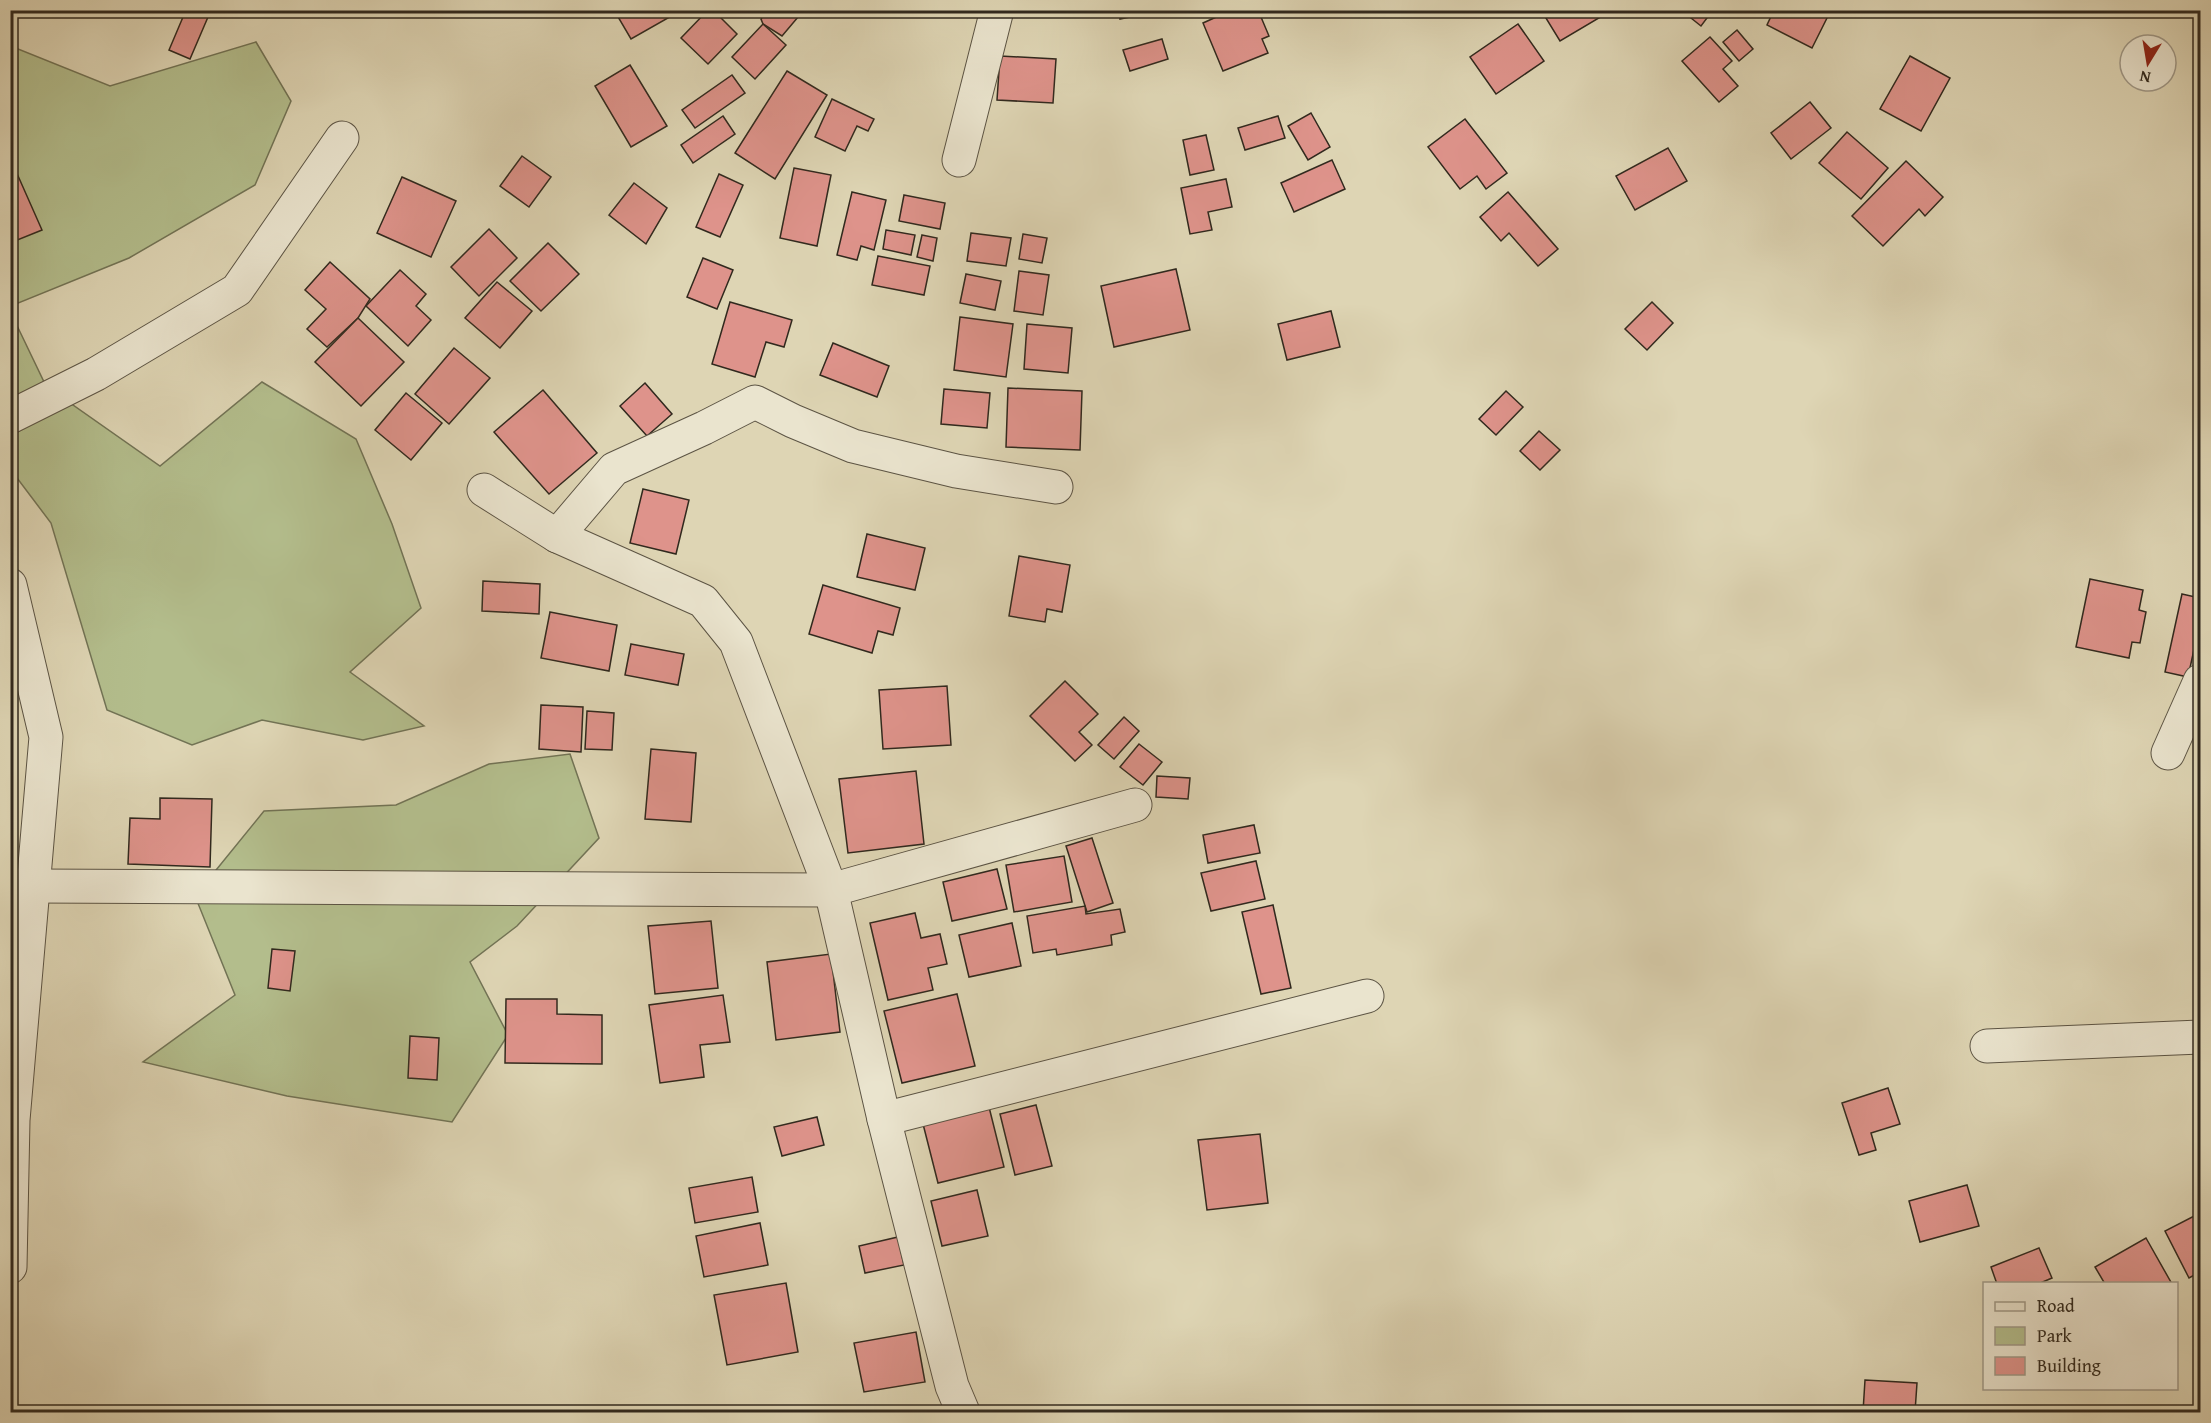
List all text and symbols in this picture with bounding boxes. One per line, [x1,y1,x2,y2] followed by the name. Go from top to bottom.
[2118,33,2178,93] north arrow
[2137,65,2153,91] text: N
[1983,1282,2178,1390] legend
[2037,1292,2075,1319] text: Road
[2037,1322,2073,1349] text: Park
[2037,1352,2101,1379] text: Building

